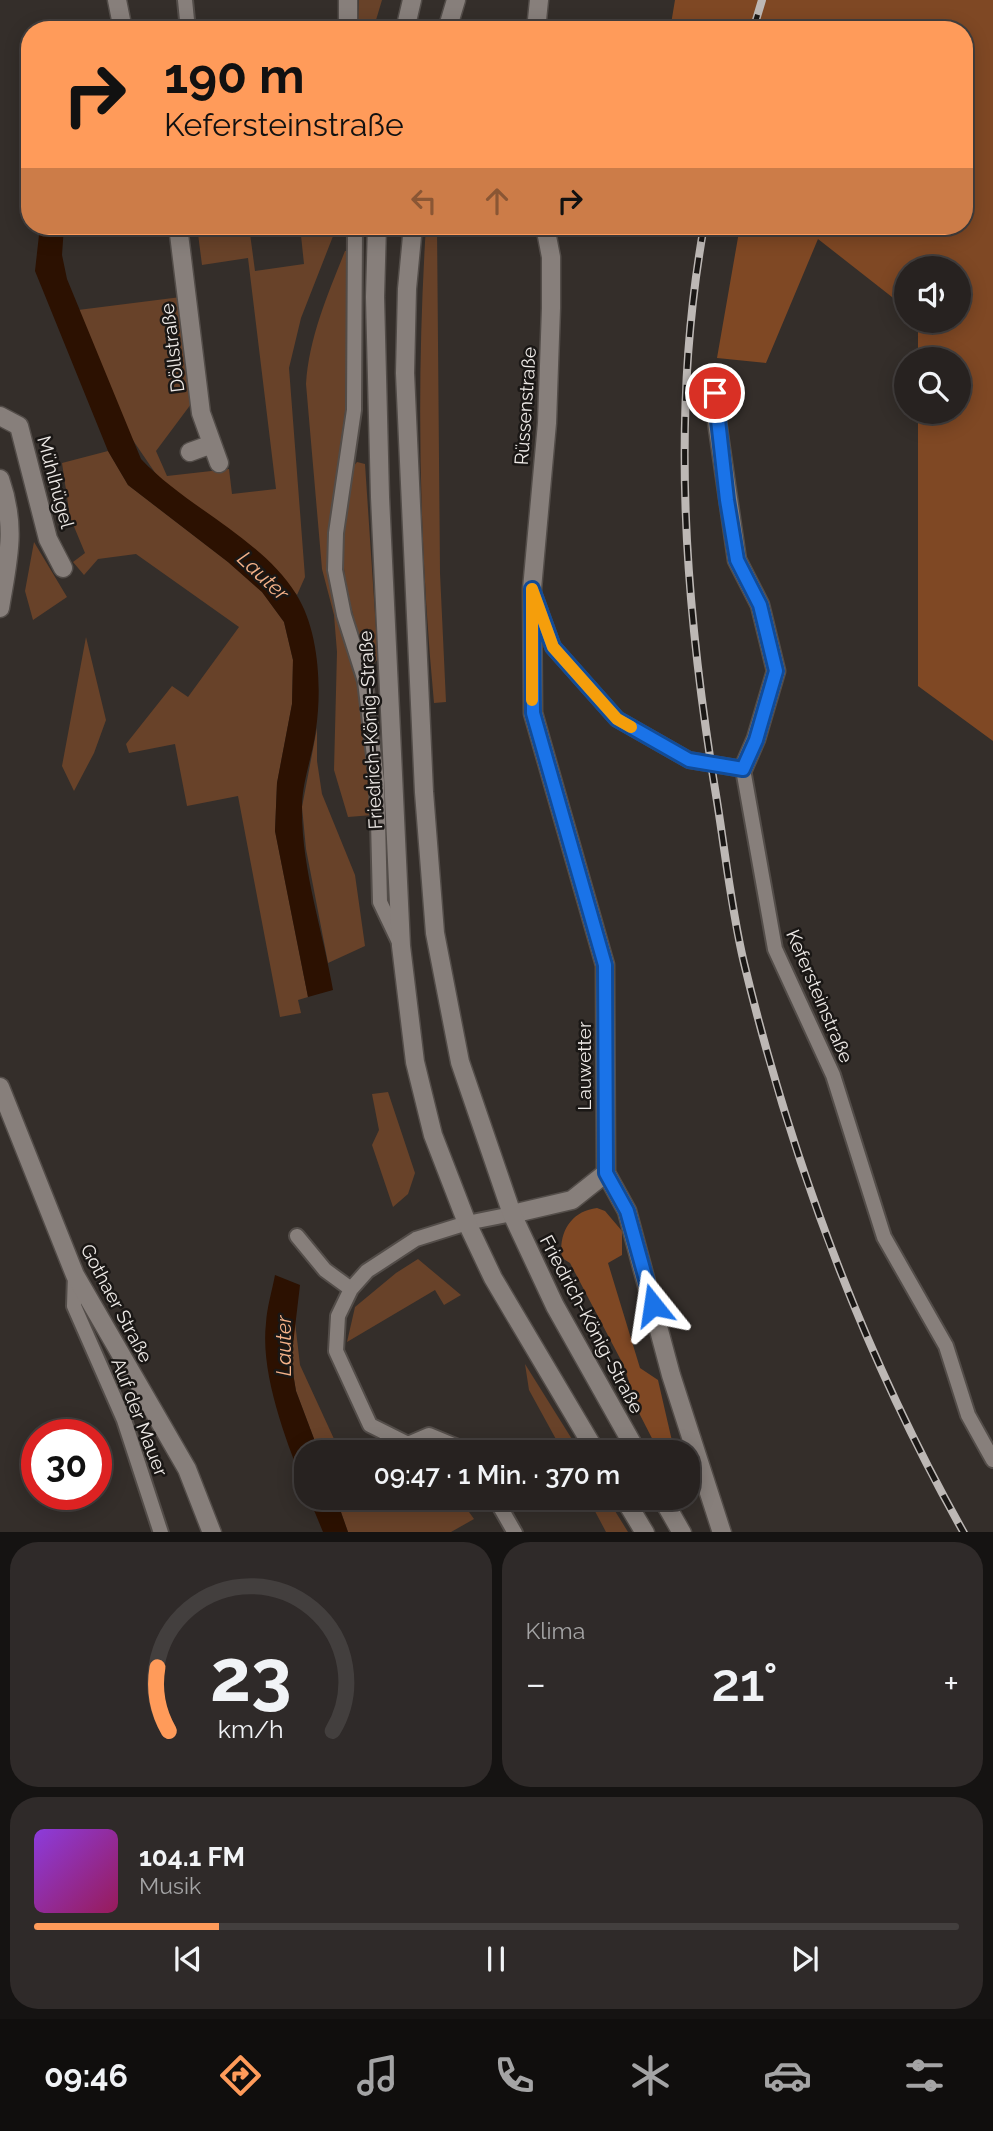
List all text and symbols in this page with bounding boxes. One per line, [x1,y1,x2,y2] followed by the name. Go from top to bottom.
[164,47,305,104] text: 190 m
[49,49,140,140] icon: right
[164,106,404,143] text: Kefersteinstraße
[405,182,443,220] icon: left
[478,182,516,220] icon: ahead
[551,182,589,220] icon: right
[894,256,971,424] map controls
[894,256,971,333] button: sound
[156,302,188,394] street label: Döllstraße
[510,346,540,466] street label: Rüssenstraße
[894,347,971,424] button: search
[685,363,745,423] pin
[696,374,734,412] icon: arrive
[33,433,79,531] street label: Mühlhügel
[233,546,295,606] water label: Lauter
[354,630,386,830] street label: Friedrich-König-Straße
[782,926,858,1066] street label: Kefersteinstraße
[573,1021,595,1111] street label: Lauwetter
[536,1231,648,1417] street label: Friedrich-König-Straße
[77,1240,157,1366] street label: Gothaer Straße
[616,1268,690,1342] position arrow
[271,1315,296,1376] water label: Lauter
[107,1355,173,1479] street label: Auf der Mauer
[21,1419,112,1510] speed limit sign: 30
[374,1460,620,1490] text: 09:47 · 1 Min. · 370 m
[526,1617,585,1644] text: Klima
[210,1633,292,1718] text: 23
[711,1652,778,1713] text: 21°
[526,1661,546,1706] text: −
[943,1661,959,1706] text: +
[218,1713,284,1743] text: km/h
[139,1842,245,1872] text: 104.1 FM
[139,1872,201,1899] text: Musik
[169,1940,207,1978] icon: previous
[477,1940,515,1978] icon: pause
[786,1940,824,1978] icon: next
[216,2051,265,2100] icon: directions
[353,2051,402,2100] icon: music
[490,2051,539,2100] icon: phone
[626,2051,675,2100] icon: climate
[763,2051,812,2100] icon: car
[900,2051,949,2100] icon: filters
[44,2057,128,2094] text: 09:46

